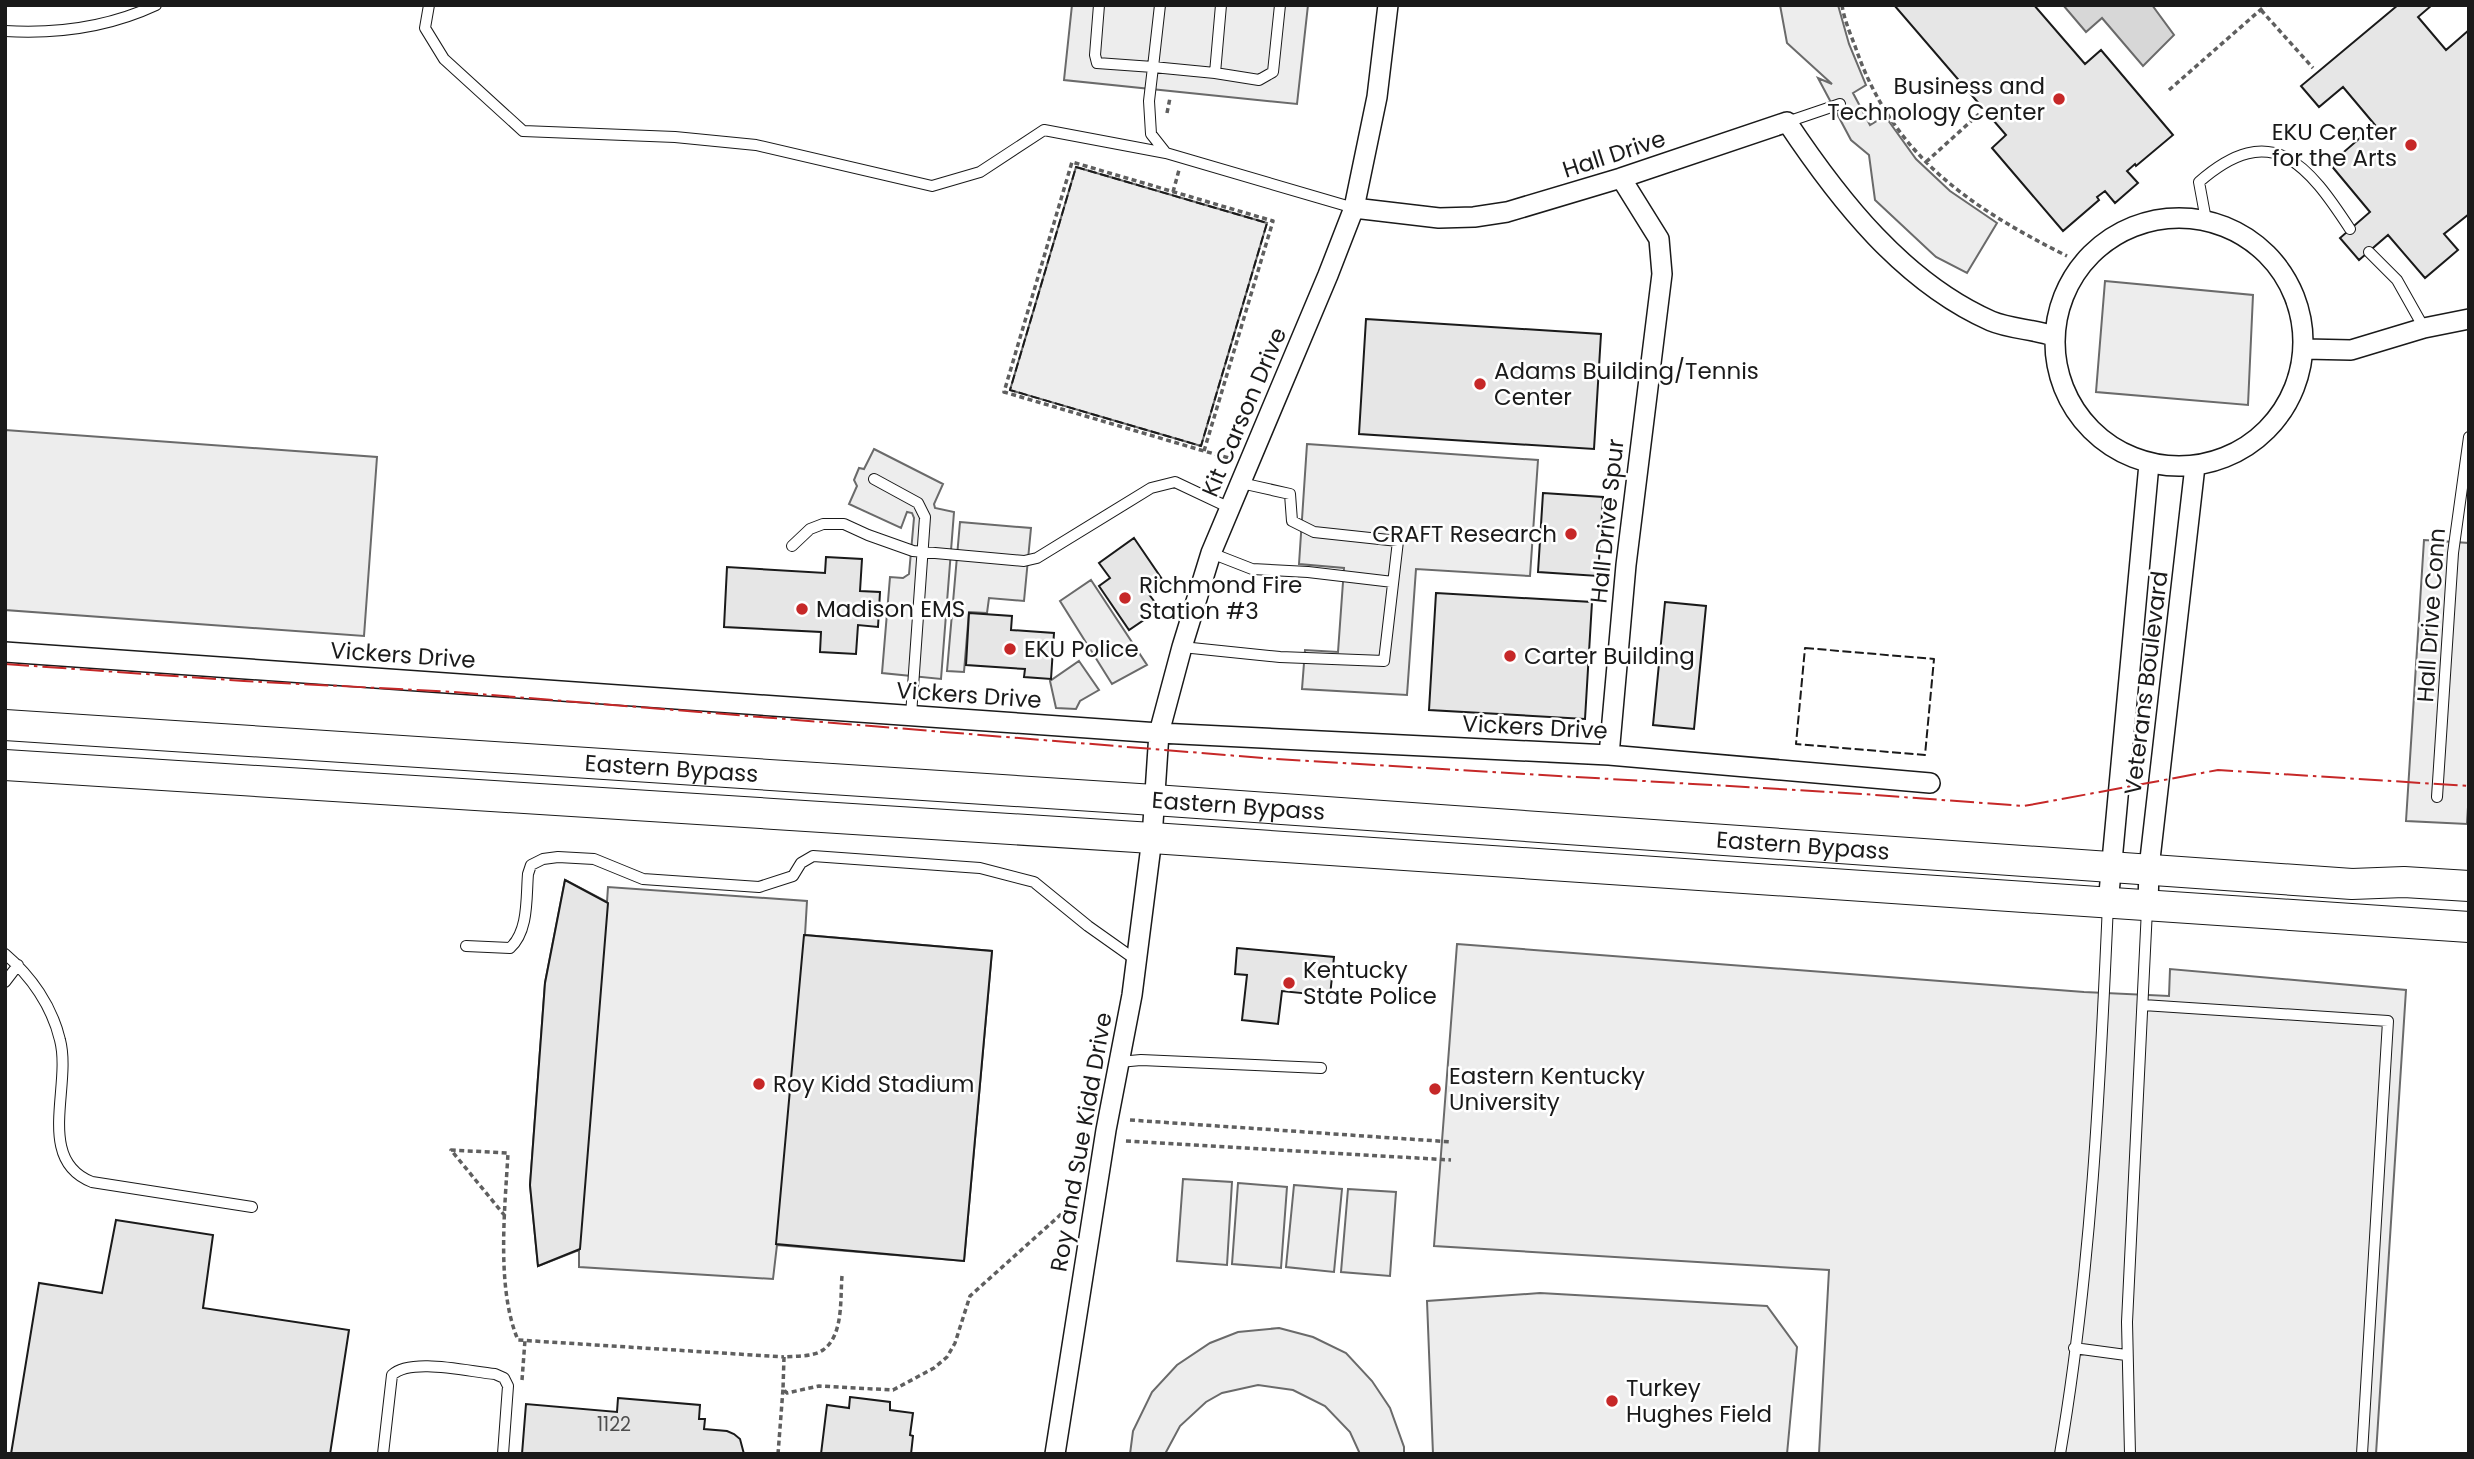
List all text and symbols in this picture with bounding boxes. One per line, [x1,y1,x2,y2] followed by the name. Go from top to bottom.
[1827,70,2045,128] place label: Business and Technology Center
[2051,91,2067,107] marker: Business and Technology Center
[2272,116,2397,174] place label: EKU Center for the Arts
[1558,122,1670,186] street label: Hall Drive
[2403,137,2419,153] marker: EKU Center for the Arts
[1194,322,1294,502] street label: Kit Carson Drive
[1494,355,1759,413] place label: Adams Building/Tennis Center
[1472,376,1488,392] marker: Adams Building/Tennis Center
[1582,437,1632,605] street label: Hall Drive Spur
[1372,518,1557,550] place label: CRAFT Research
[1563,526,1579,542] marker: CRAFT Research
[2409,527,2453,703] street label: Hall Drive Conn
[1139,569,1302,627] place label: Richmond Fire Station #3
[2116,569,2176,797] street label: Veterans Boulevard
[1117,590,1133,606] marker: Richmond Fire Station #3
[816,593,965,625] place label: Madison EMS
[794,601,810,617] marker: Madison EMS
[1024,633,1139,665] place label: EKU Police
[329,634,477,676] street label: Vickers Drive
[1524,640,1695,672] place label: Carter Building
[1002,641,1018,657] marker: EKU Police
[1502,648,1518,664] marker: Carter Building
[895,674,1043,716] street label: Vickers Drive
[1461,707,1609,747] street label: Vickers Drive
[584,747,759,790] street label: Eastern Bypass
[1151,784,1326,828] street label: Eastern Bypass
[1715,823,1891,868] street label: Eastern Bypass
[1303,954,1437,1012] place label: Kentucky State Police
[1281,975,1297,991] marker: Kentucky State Police
[1042,1010,1120,1274] street label: Roy and Sue Kidd Drive
[1449,1060,1645,1118] place label: Eastern Kentucky University
[773,1068,975,1100] place label: Roy Kidd Stadium
[751,1076,767,1092] marker: Roy Kidd Stadium
[1427,1081,1443,1097] marker: Eastern Kentucky University
[1626,1372,1772,1430] place label: Turkey Hughes Field
[1604,1393,1620,1409] marker: Turkey Hughes Field
[597,1411,631,1438] house number: 1122

